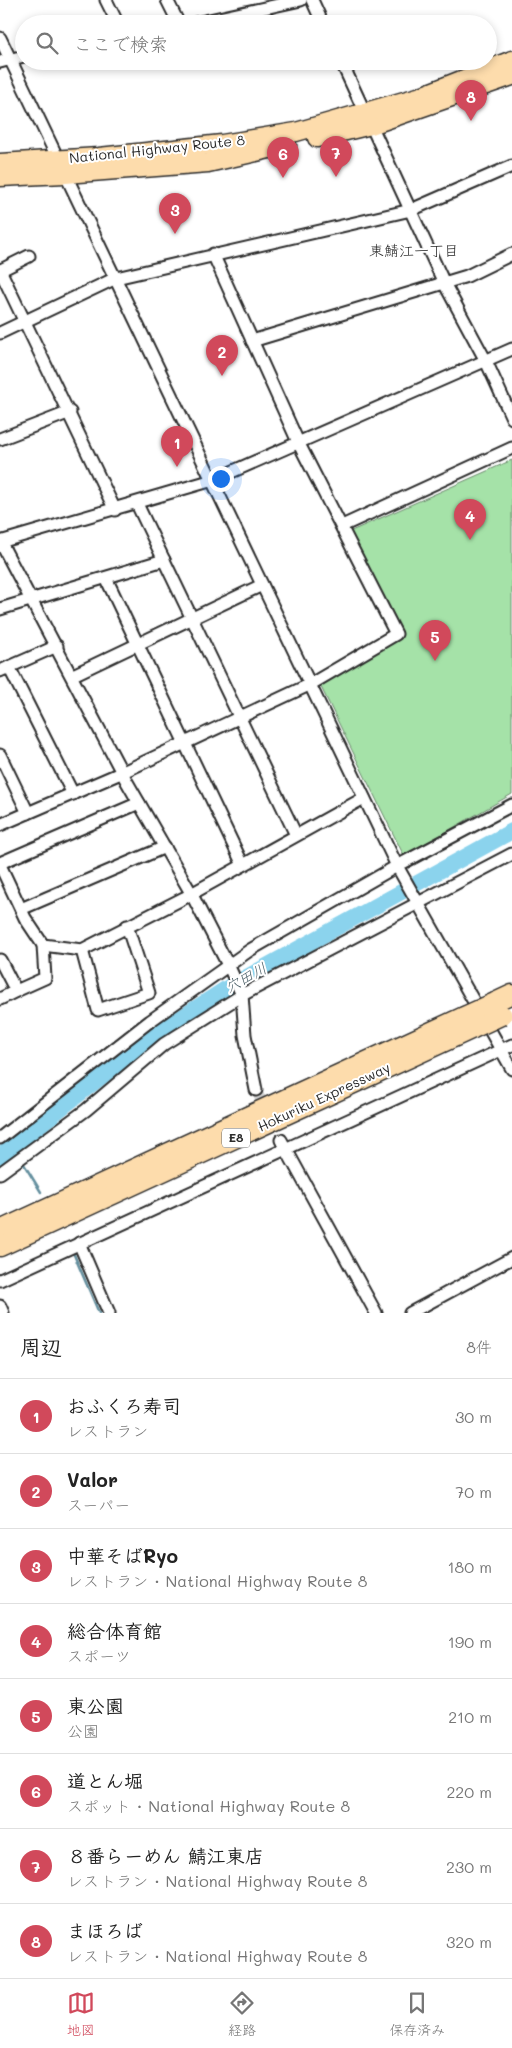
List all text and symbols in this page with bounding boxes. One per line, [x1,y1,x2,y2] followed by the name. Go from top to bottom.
[15,15,497,70] search box
[33,29,61,57] icon: search
[73,31,168,56] text: ここで検索
[455,80,487,121] pin: 8
[68,130,246,167] street label: National Highway Route 8
[320,136,352,177] pin: 7
[267,137,299,178] pin: 6
[159,193,191,234] pin: 3
[369,240,459,260] district label: 東鯖江一丁目
[206,335,238,376] pin: 2
[161,426,193,467] pin: 1
[208,466,234,492] your location
[454,499,486,540] pin: 4
[419,620,451,661] pin: 5
[221,957,270,997] water label: 穴田川
[254,1057,393,1136] street label: Hokuriku Expressway
[222,1128,250,1148] road number: E8
[20,1333,62,1360] text: 周辺
[466,1336,492,1357] text: 8件
[67,1393,181,1418] text: おふくろ寿司
[32,1406,40,1427] text: 1
[455,1406,492,1427] text: 30 m
[67,1420,148,1441] text: レストラン
[67,1467,118,1492] text: Valor
[32,1481,40,1502] text: 2
[455,1481,492,1502] text: 70 m
[67,1494,130,1515] text: スーパー
[67,1543,178,1568] text: 中華そばRyo
[31,1556,41,1577] text: 3
[447,1556,492,1577] text: 180 m
[67,1570,367,1591] text: レストラン · National Highway Route 8
[67,1618,162,1643] text: 総合体育館
[31,1631,41,1652] text: 4
[448,1631,492,1652] text: 190 m
[67,1645,131,1666] text: スポーツ
[67,1693,124,1718] text: 東公園
[31,1706,41,1727] text: 5
[448,1706,492,1727] text: 210 m
[67,1720,99,1741] text: 公園
[67,1768,143,1793] text: 道とん堀
[31,1781,41,1802] text: 6
[446,1781,492,1802] text: 220 m
[67,1795,350,1816] text: スポット · National Highway Route 8
[67,1843,264,1868] text: ８番らーめん 鯖江東店
[32,1856,40,1877] text: 7
[446,1856,492,1877] text: 230 m
[67,1870,367,1891] text: レストラン · National Highway Route 8
[67,1918,143,1943] text: まほろば
[31,1931,41,1952] text: 8
[446,1931,492,1952] text: 320 m
[67,1945,367,1966] text: レストラン · National Highway Route 8
[67,1989,95,2039] tab: 地図
[228,1989,256,2039] tab: 経路
[389,1989,445,2039] tab: 保存済み

